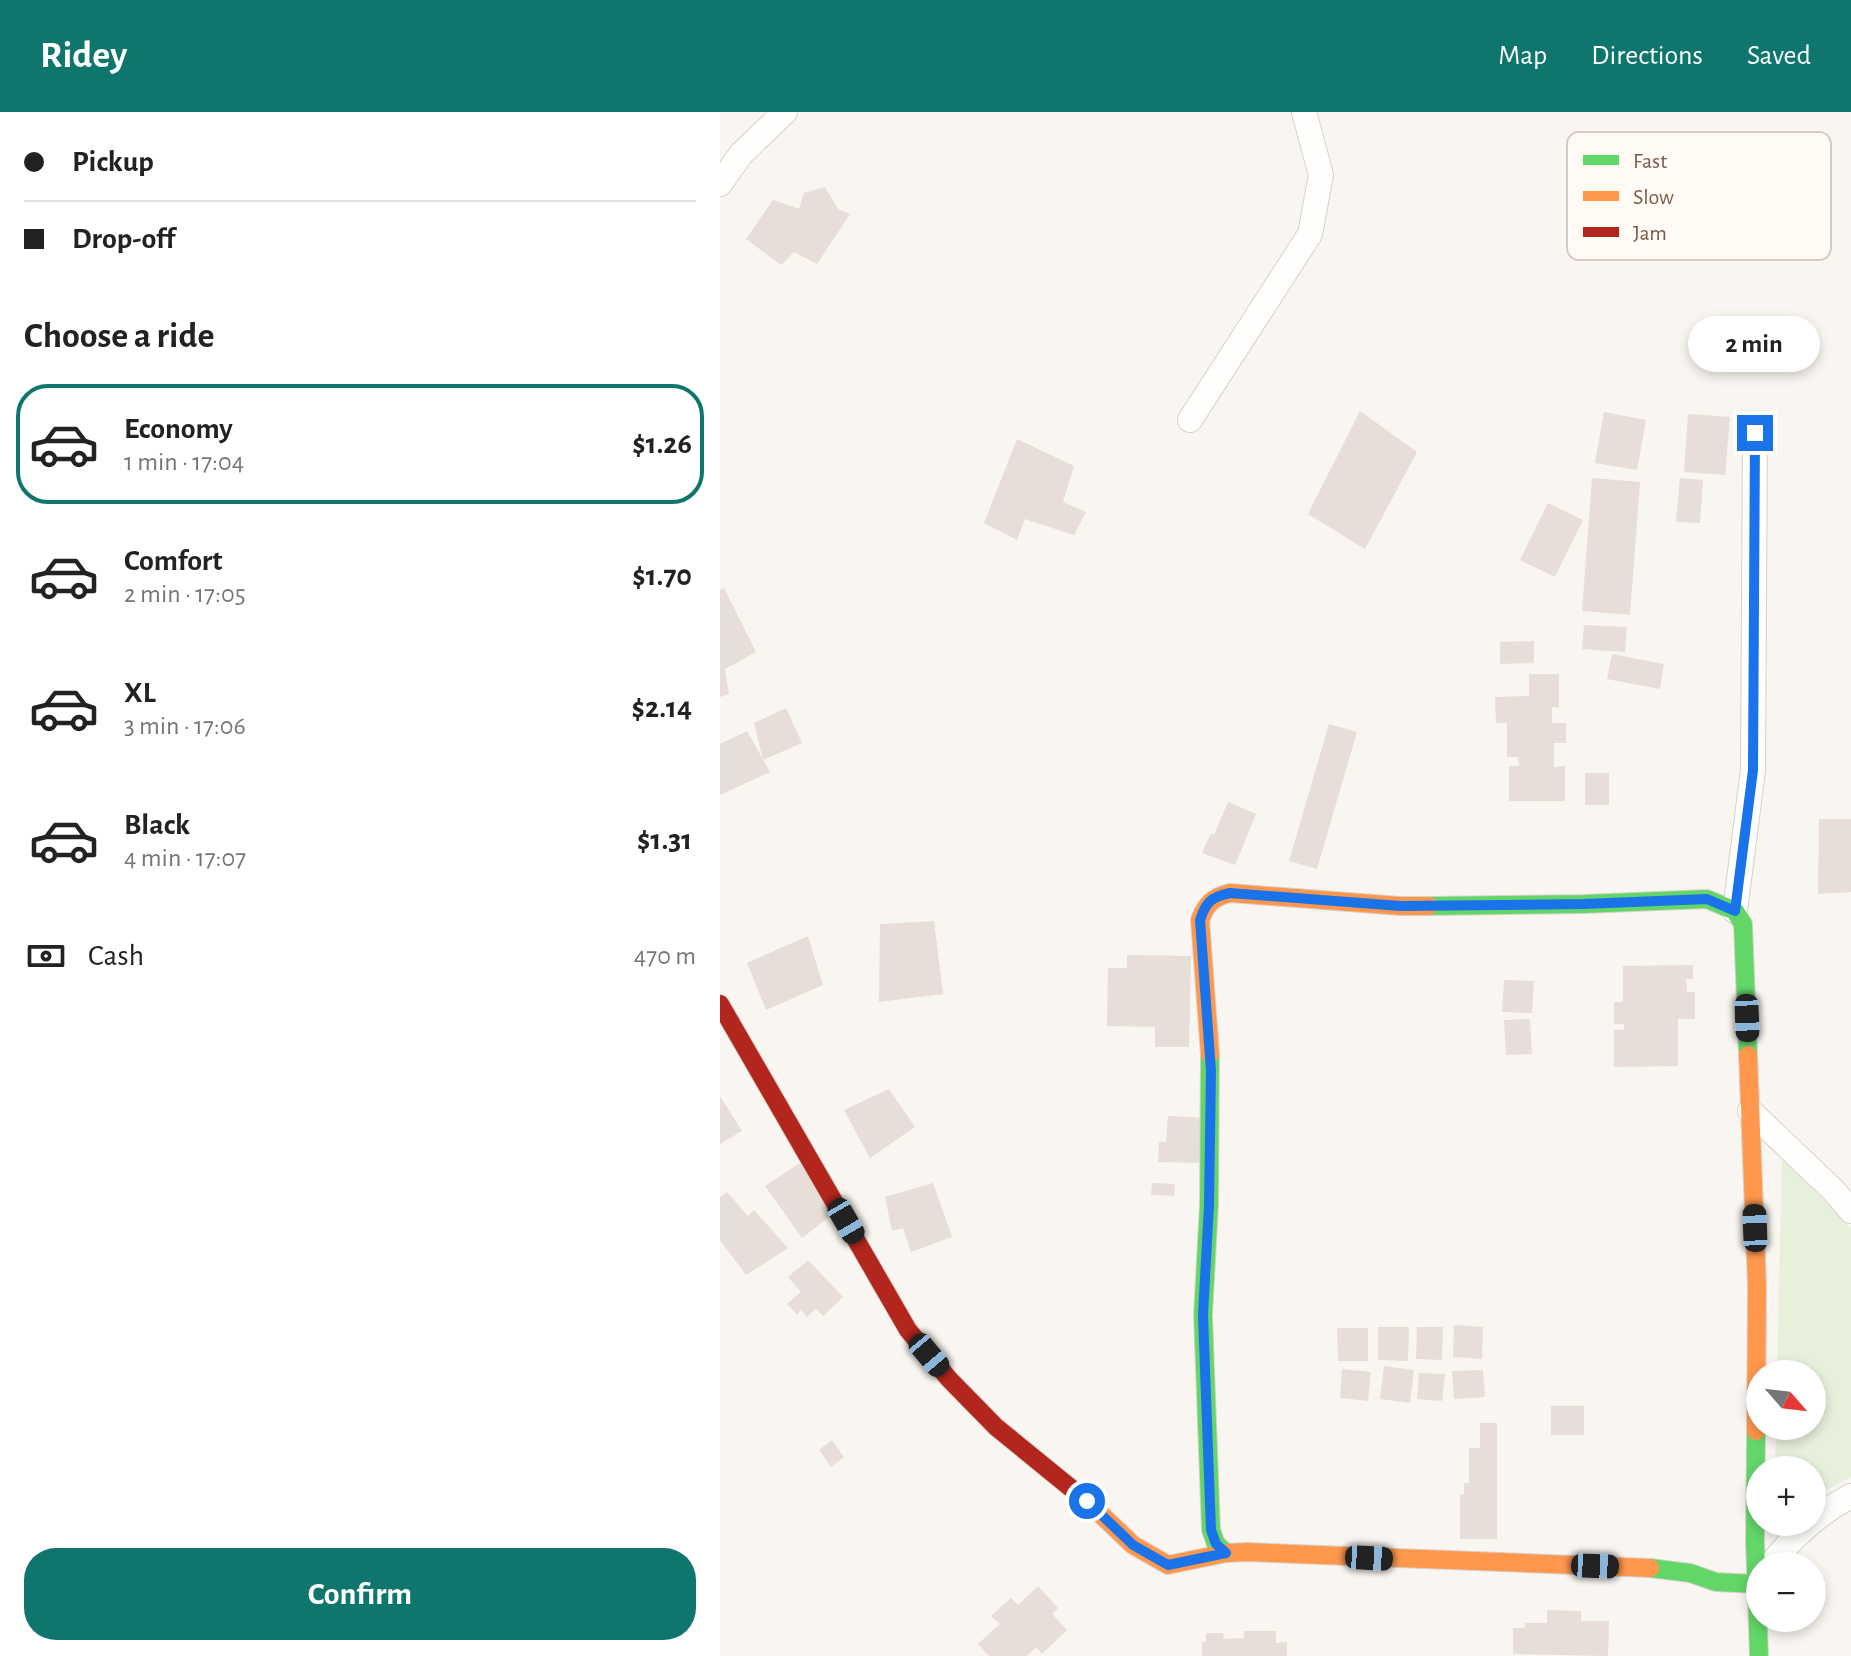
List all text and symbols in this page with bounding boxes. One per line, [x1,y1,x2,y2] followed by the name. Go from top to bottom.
[40,37,127,75] text: Ridey
[1498,42,1547,70] text: Map
[1591,42,1703,70] text: Directions
[1747,42,1811,70] text: Saved
[1567,132,1831,260] legend
[72,147,154,177] text: Pickup
[1633,150,1667,172] text: Fast
[1633,186,1674,208] text: Slow
[1633,222,1667,244] text: Jam
[72,224,175,254] text: Drop-off
[1689,317,1821,373] callout: 2 min
[24,318,214,354] text: Choose a ride
[1725,331,1783,357] text: 2 min
[28,408,100,480] icon: car
[124,414,233,444] text: Economy
[1737,415,1773,451] route end
[632,429,692,459] text: $1.26
[124,449,244,475] text: 1 min · 17:04
[28,540,100,612] icon: car
[124,546,223,576] text: Comfort
[632,561,692,591] text: $1.70
[124,581,246,607] text: 2 min · 17:05
[28,672,100,744] icon: car
[124,678,156,708] text: XL
[632,693,692,723] text: $2.14
[124,713,246,739] text: 3 min · 17:06
[28,804,100,876] icon: car
[124,810,190,840] text: Black
[637,825,692,855] text: $1.31
[124,845,246,871] text: 4 min · 17:07
[24,934,68,978] icon: cash
[88,941,144,971] text: Cash
[634,943,696,969] text: 470 m
[1734,994,1760,1042] car
[824,1194,868,1248] car
[1742,1204,1768,1252] car
[904,1329,954,1381] car
[1746,1360,1826,1440] north arrow
[1746,1360,1826,1632] map controls
[1746,1456,1826,1536] button: +
[1069,1483,1105,1519] route start
[1344,1545,1394,1571] car
[24,1548,696,1640] button: Confirm
[1746,1552,1826,1632] button: −
[1571,1553,1619,1579] car

